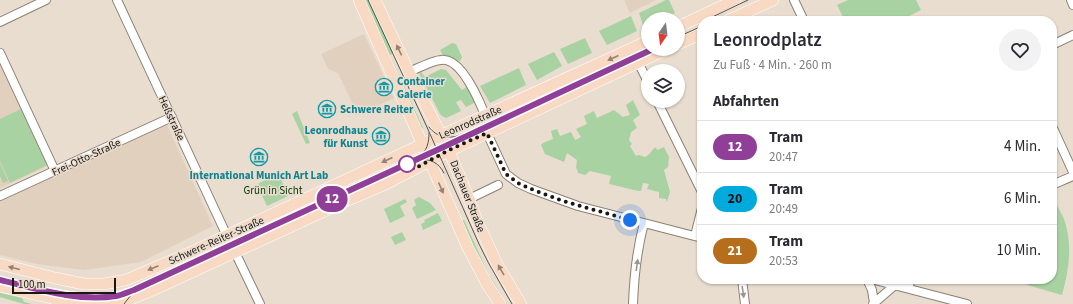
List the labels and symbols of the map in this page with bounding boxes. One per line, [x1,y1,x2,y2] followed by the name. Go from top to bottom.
[641,12,685,56] north arrow
[396,44,402,56] one-way arrow
[607,55,618,61] one-way arrow
[397,74,446,102] place label: Container Galerie
[374,77,394,97] museum icon: Container Galerie
[155,93,189,144] street label: Heßstraße
[317,99,337,119] museum icon: Schwere Reiter
[340,102,414,117] place label: Schwere Reiter
[436,102,505,143] street label: Leonrodstraße
[304,123,369,151] place label: Leonrodhaus für Kunst
[371,126,391,146] museum icon: Leonrodhaus für Kunst
[49,135,124,180] street label: Frei-Otto-Straße
[249,147,269,167] museum icon: International Munich Art Lab
[398,155,416,173] unlabelled marker
[382,157,393,163] one-way arrow
[446,158,489,235] street label: Dachauer Straße
[190,168,328,183] place label: International Munich Art Lab
[438,182,444,194] one-way arrow
[243,183,303,198] park label: Grün in Sicht
[314,186,350,212] line badge: 12
[620,210,640,230] your location
[166,212,267,268] street label: Schwere-Reiter-Straße
[634,259,640,271] one-way arrow
[8,264,20,270] one-way arrow
[498,264,505,276] one-way arrow
[148,265,159,271] one-way arrow
[12,276,116,295] scale bar
[740,285,746,298] one-way arrow

